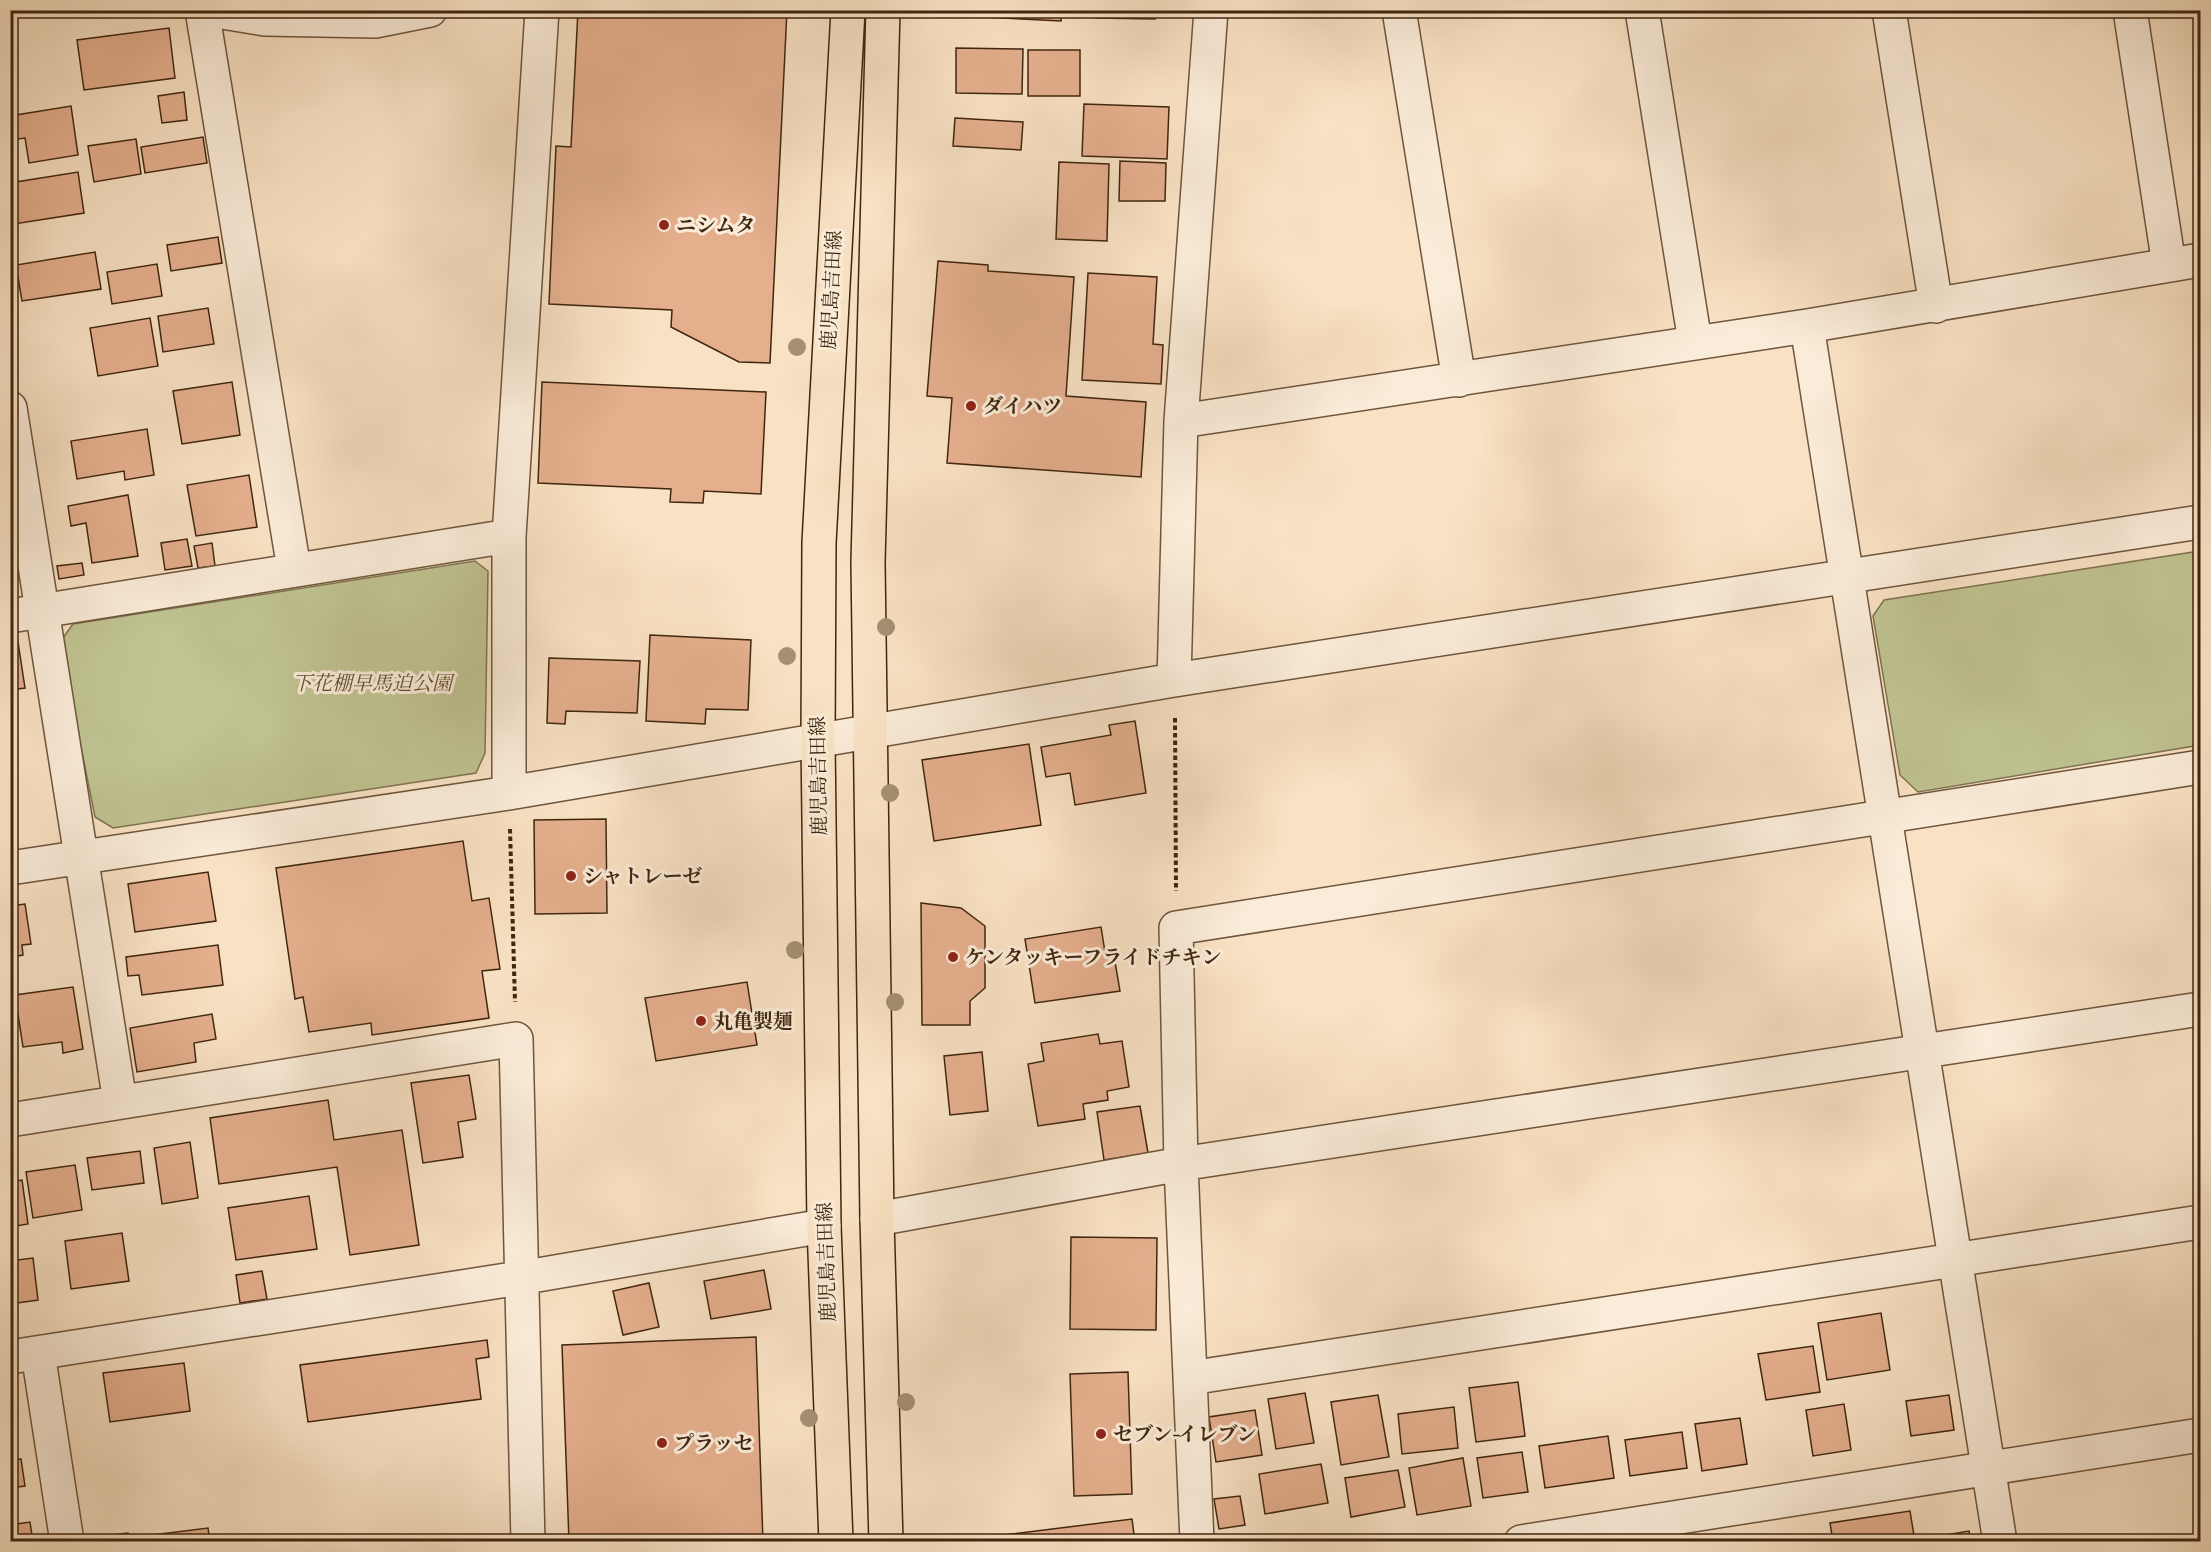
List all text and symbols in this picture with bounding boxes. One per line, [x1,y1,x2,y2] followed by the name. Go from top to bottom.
[676,214,755,237] place label: ニシムタ
[657,218,671,232] marker: ニシムタ
[817,230,846,351] street label: 鹿児島吉田線
[983,395,1062,418] place label: ダイハツ
[964,399,978,413] marker: ダイハツ
[292,672,455,695] park label: 下花棚早馬迫公園
[806,716,831,836] street label: 鹿児島吉田線
[583,865,702,888] place label: シャトレーゼ
[564,869,578,883] marker: シャトレーゼ
[965,946,1221,969] place label: ケンタッキーフライドチキン
[946,950,960,964] marker: ケンタッキーフライドチキン
[713,1010,793,1033] place label: 丸亀製麺
[694,1014,708,1028] marker: 丸亀製麺
[813,1202,840,1322] street label: 鹿児島吉田線
[1113,1423,1257,1446] place label: セブン-イレブン
[1094,1427,1108,1441] marker: セブン-イレブン
[674,1432,754,1455] place label: プラッセ
[655,1436,669,1450] marker: プラッセ

